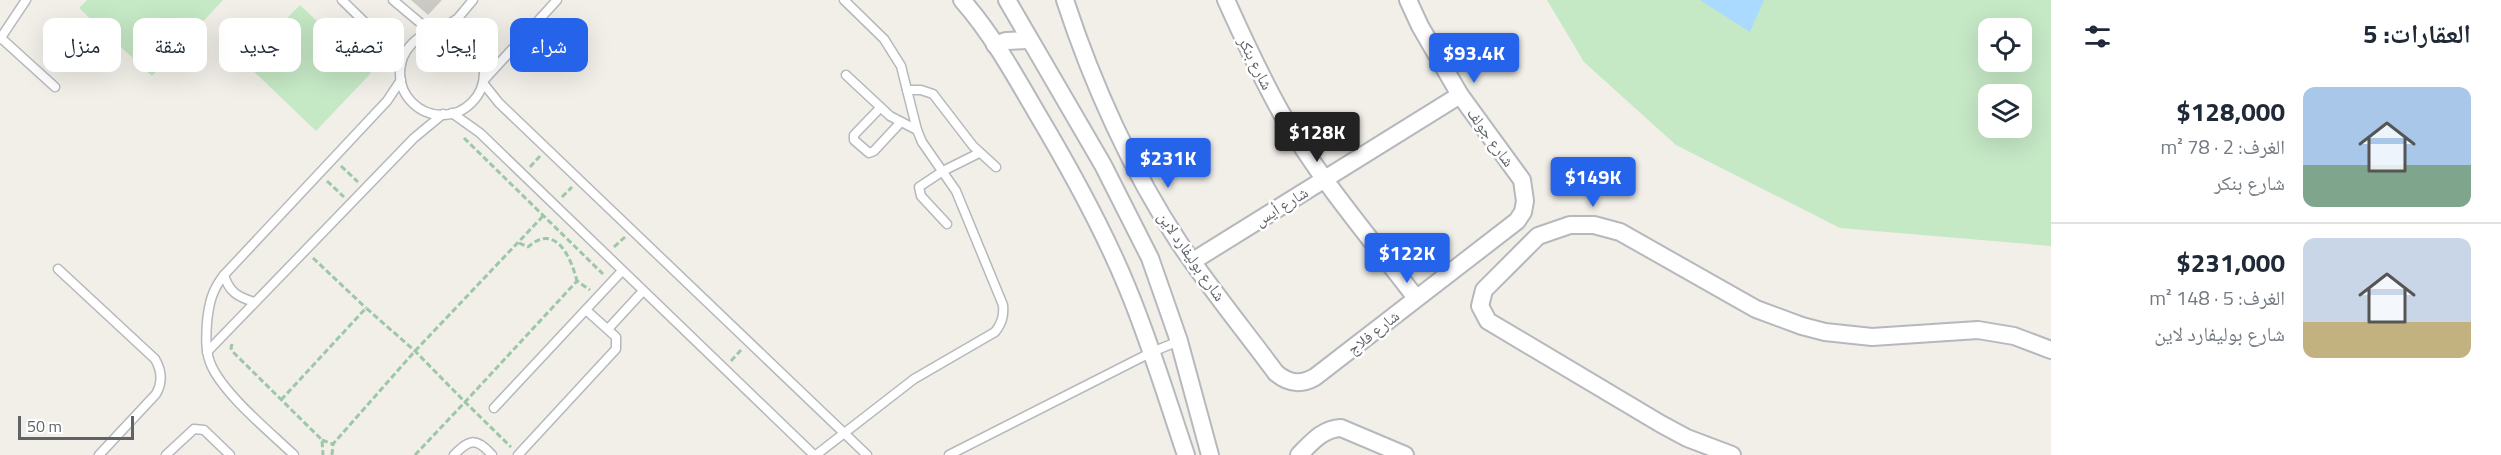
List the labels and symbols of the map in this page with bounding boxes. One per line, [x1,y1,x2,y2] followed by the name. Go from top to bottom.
[1232,31,1280,94] street label: شارع بنكر
[1425,33,1523,84] pin: $93.4K
[1461,102,1521,172] street label: شارع جولف
[1275,112,1359,163] pin: $128K
[1126,138,1210,189] pin: $231K
[1551,157,1635,208] pin: $149K
[1249,180,1313,232] street label: شارع أيس
[1152,206,1232,306] street label: شارع بوليفارد لاين
[1365,233,1449,284] pin: $122K
[1342,304,1404,360] street label: شارع فلاج
[18,413,134,440] scale bar

